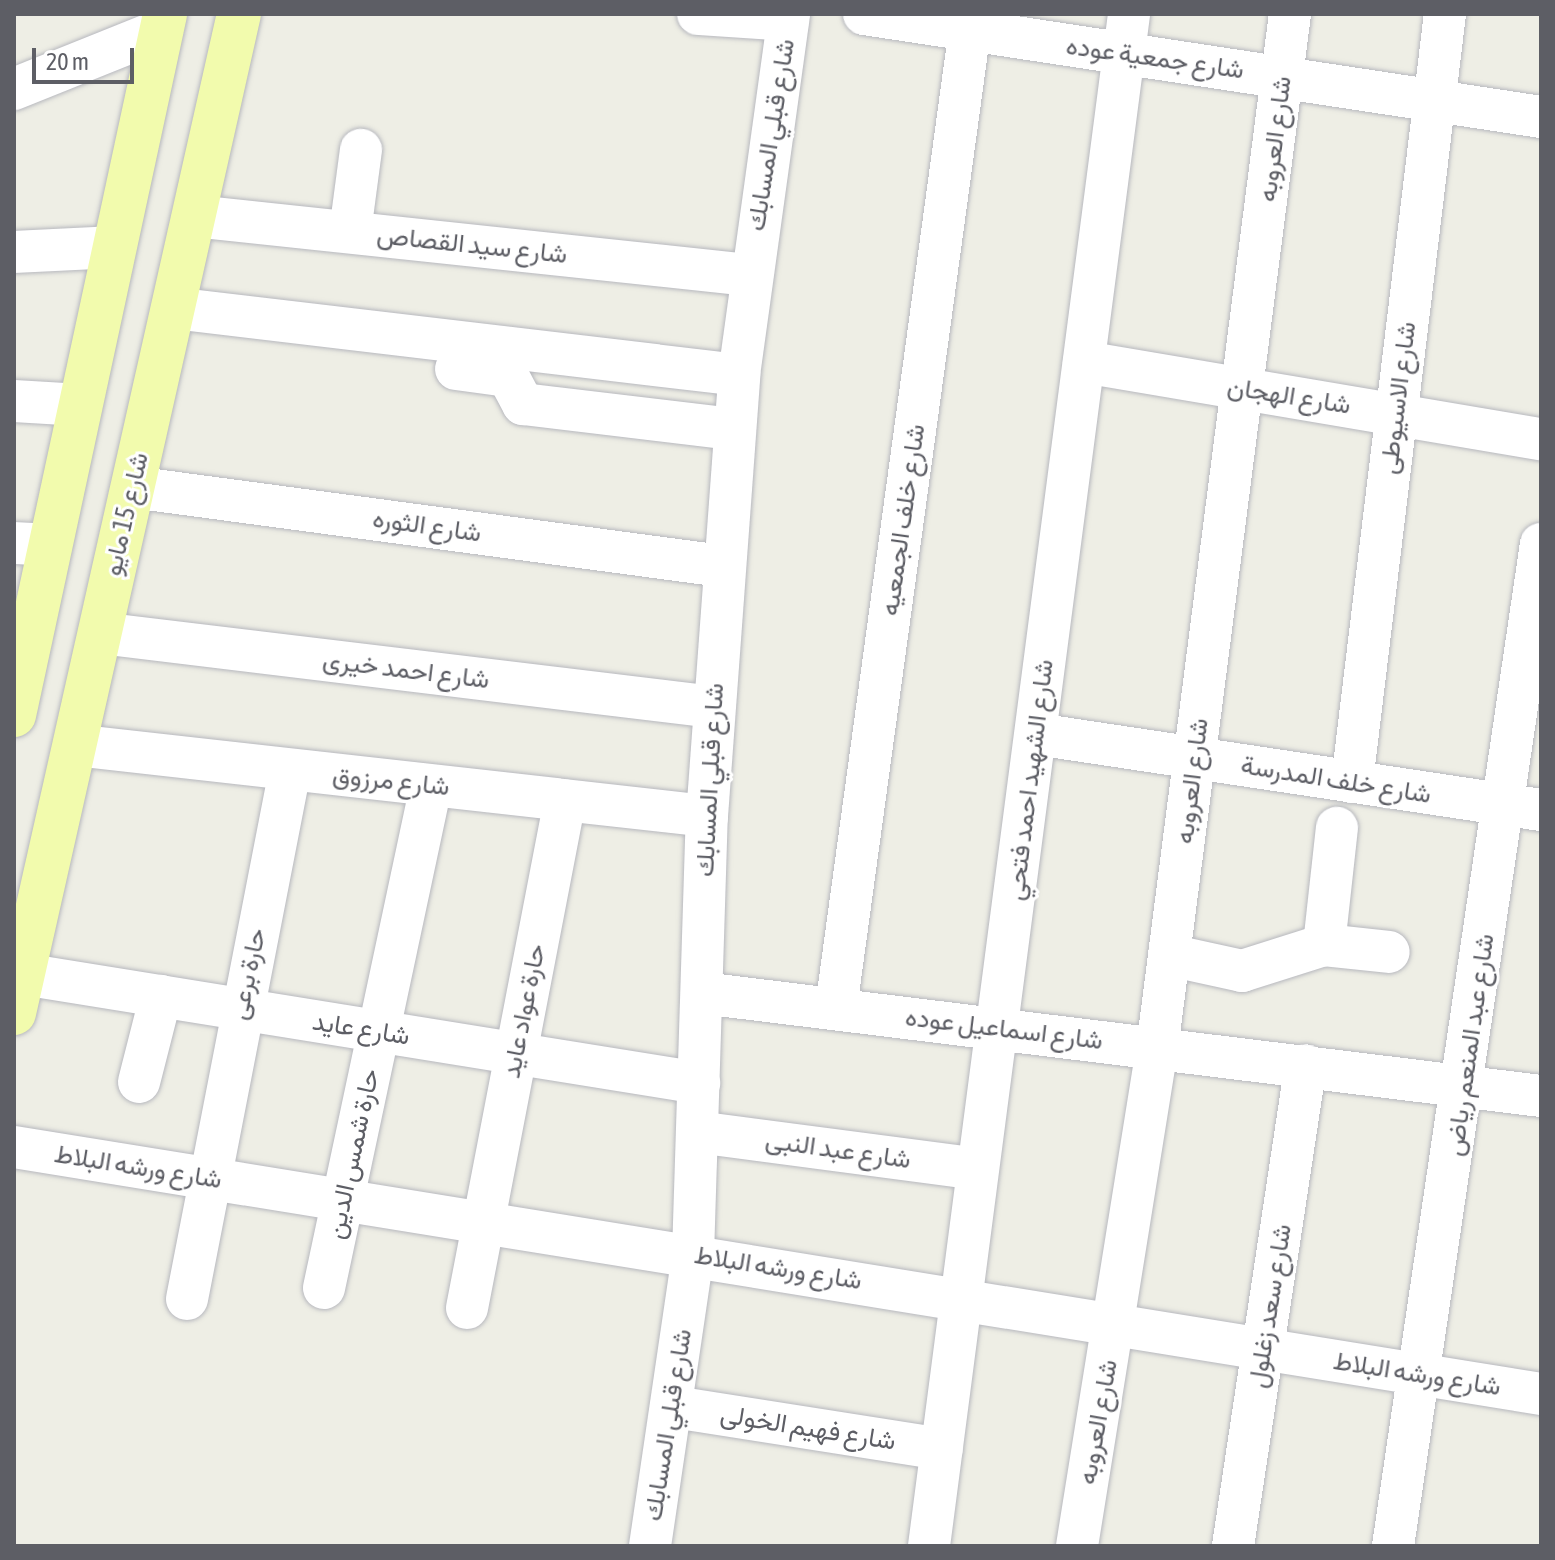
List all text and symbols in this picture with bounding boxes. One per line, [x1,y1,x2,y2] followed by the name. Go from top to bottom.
[1064,30,1246,86] street label: شارع جمعية عوده
[36,32,138,82] scale bar
[740,37,802,233] street label: شارع قبلي المسابك
[46,48,89,75] text: 20 m
[1252,74,1298,204] street label: شارع العروبه
[375,219,569,271] street label: شارع سيد القصاص
[1373,320,1423,476] street label: شارع الاسيوطى
[1225,371,1353,421] street label: شارع الهجان
[874,422,932,618] street label: شارع خلف الجمعيه
[97,449,155,579] street label: شارع 15 مايو
[371,503,483,549] street label: شارع الثوره
[321,644,491,696] street label: شارع احمد خيرى
[1000,658,1060,902] street label: شارع الشهيد احمد فتحي
[689,682,731,878] street label: شارع قبلي المسابك
[1169,716,1215,846] street label: شارع العروبه
[1239,750,1433,810] street label: شارع خلف المدرسة
[331,759,451,803] street label: شارع مرزوق
[223,925,273,1023] street label: حارة برعى
[1439,932,1501,1158] street label: شارع عبد المنعم رياض
[496,941,552,1081] street label: حارة عواد عايد
[904,1001,1104,1057] street label: شارع اسماعيل عوده
[310,1006,412,1052] street label: شارع عايد
[320,1066,386,1242] street label: حارة شمس الدين
[763,1124,913,1176] street label: شارع عبد النبى
[52,1138,224,1196] street label: شارع ورشه البلاط
[1242,1222,1298,1390] street label: شارع سعد زغلول
[692,1239,864,1297] street label: شارع ورشه البلاط
[637,1327,699,1523] street label: شارع قبلي المسابك
[1331,1345,1503,1403] street label: شارع ورشه البلاط
[1072,1357,1124,1487] street label: شارع العروبه
[718,1399,898,1457] street label: شارع فهيم الخولى

